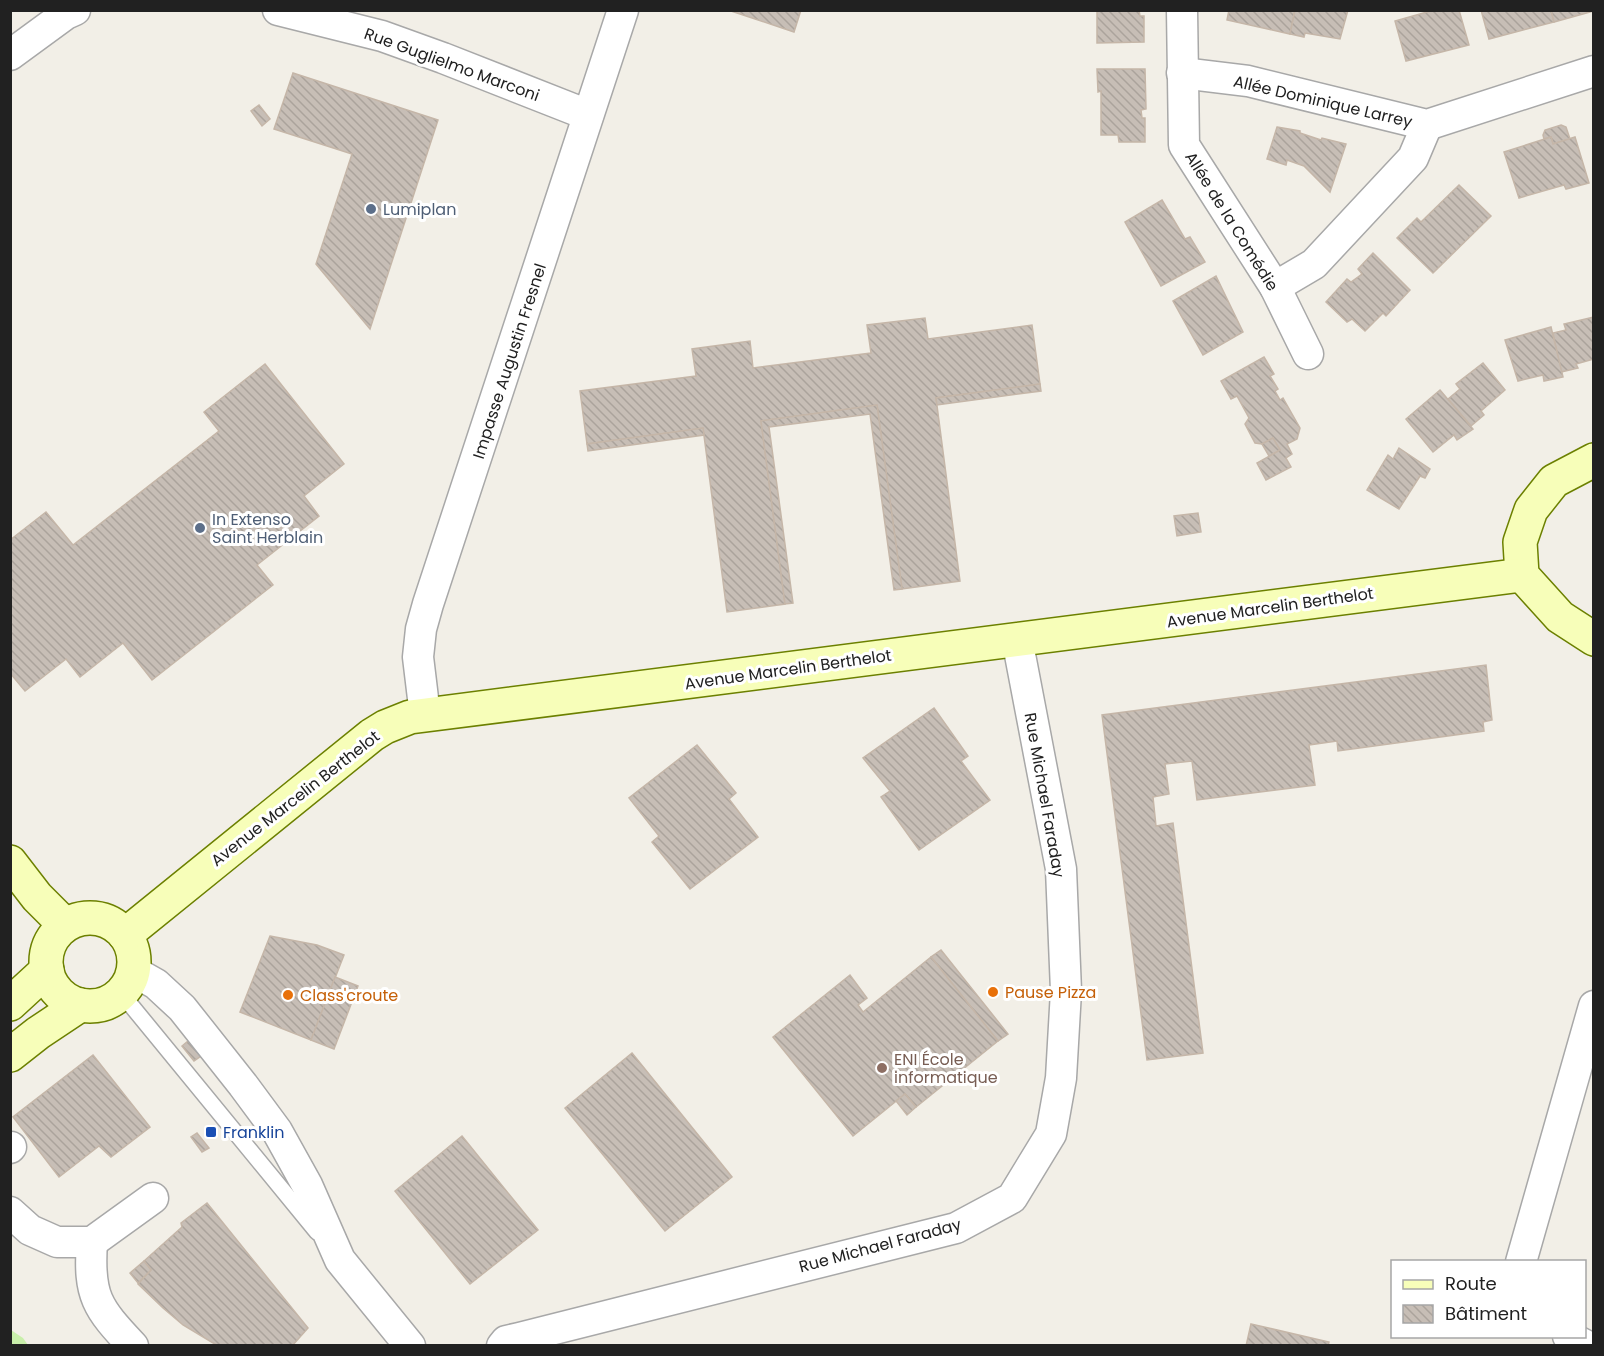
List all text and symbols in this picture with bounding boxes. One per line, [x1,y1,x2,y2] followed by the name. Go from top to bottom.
[361,22,543,107] street label: Rue Guglielmo Marconi
[1231,70,1415,133] street label: Allée Dominique Larrey
[1179,147,1284,295] street label: Allée de la Comédie
[383,198,456,221] place label: Lumiplan
[364,202,378,216] marker: Lumiplan
[467,261,552,462] street label: Impasse Augustin Fresnel
[212,508,323,549] place label: In Extenso Saint Herblain
[193,521,207,535] marker: In Extenso Saint Herblain
[1165,582,1375,633] street label: Avenue Marcelin Berthelot
[683,644,893,695] street label: Avenue Marcelin Berthelot
[1019,711,1070,879] street label: Rue Michael Faraday
[206,725,385,872] street label: Avenue Marcelin Berthelot
[1005,981,1096,1004] place label: Pause Pizza
[300,984,398,1007] place label: Class'croute
[986,985,1000,999] marker: Pause Pizza
[281,988,295,1002] marker: Class'croute
[894,1048,998,1089] place label: ENI École informatique
[875,1061,889,1075] marker: ENI École informatique
[223,1121,284,1144] place label: Franklin
[204,1125,218,1139] marker: Franklin
[796,1213,964,1278] street label: Rue Michael Faraday
[1391,1260,1586,1338] legend
[1445,1271,1497,1296] text: Route
[1445,1301,1527,1326] text: Bâtiment

